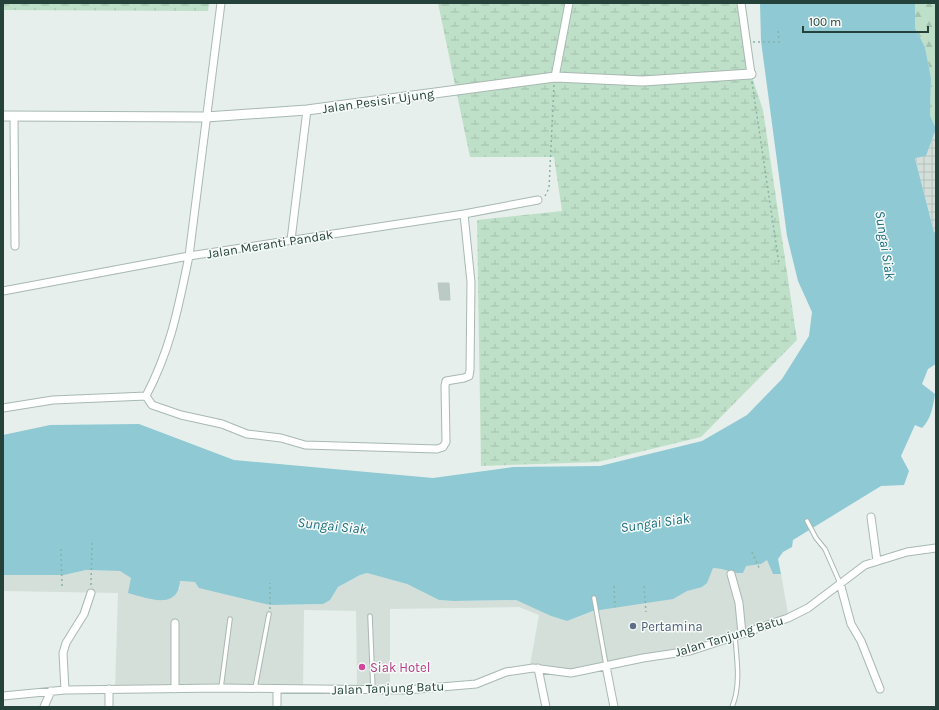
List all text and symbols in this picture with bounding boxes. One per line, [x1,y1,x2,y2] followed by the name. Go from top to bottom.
[803,8,928,34] scale bar
[809,15,841,29] text: 100 m
[321,86,436,116] street label: Jalan Pesisir Ujung
[871,209,899,281] water label: Sungai Siak
[206,227,334,261] street label: Jalan Meranti Pandak
[619,510,691,536] water label: Sungai Siak
[297,514,368,538] water label: Sungai Siak
[673,612,785,660] street label: Jalan Tanjung Batu
[641,619,703,634] place label: Pertamina
[628,621,638,631] marker: Pertamina
[370,660,430,675] place label: Siak Hotel
[357,662,367,672] marker: Siak Hotel
[331,679,445,697] street label: Jalan Tanjung Batu

